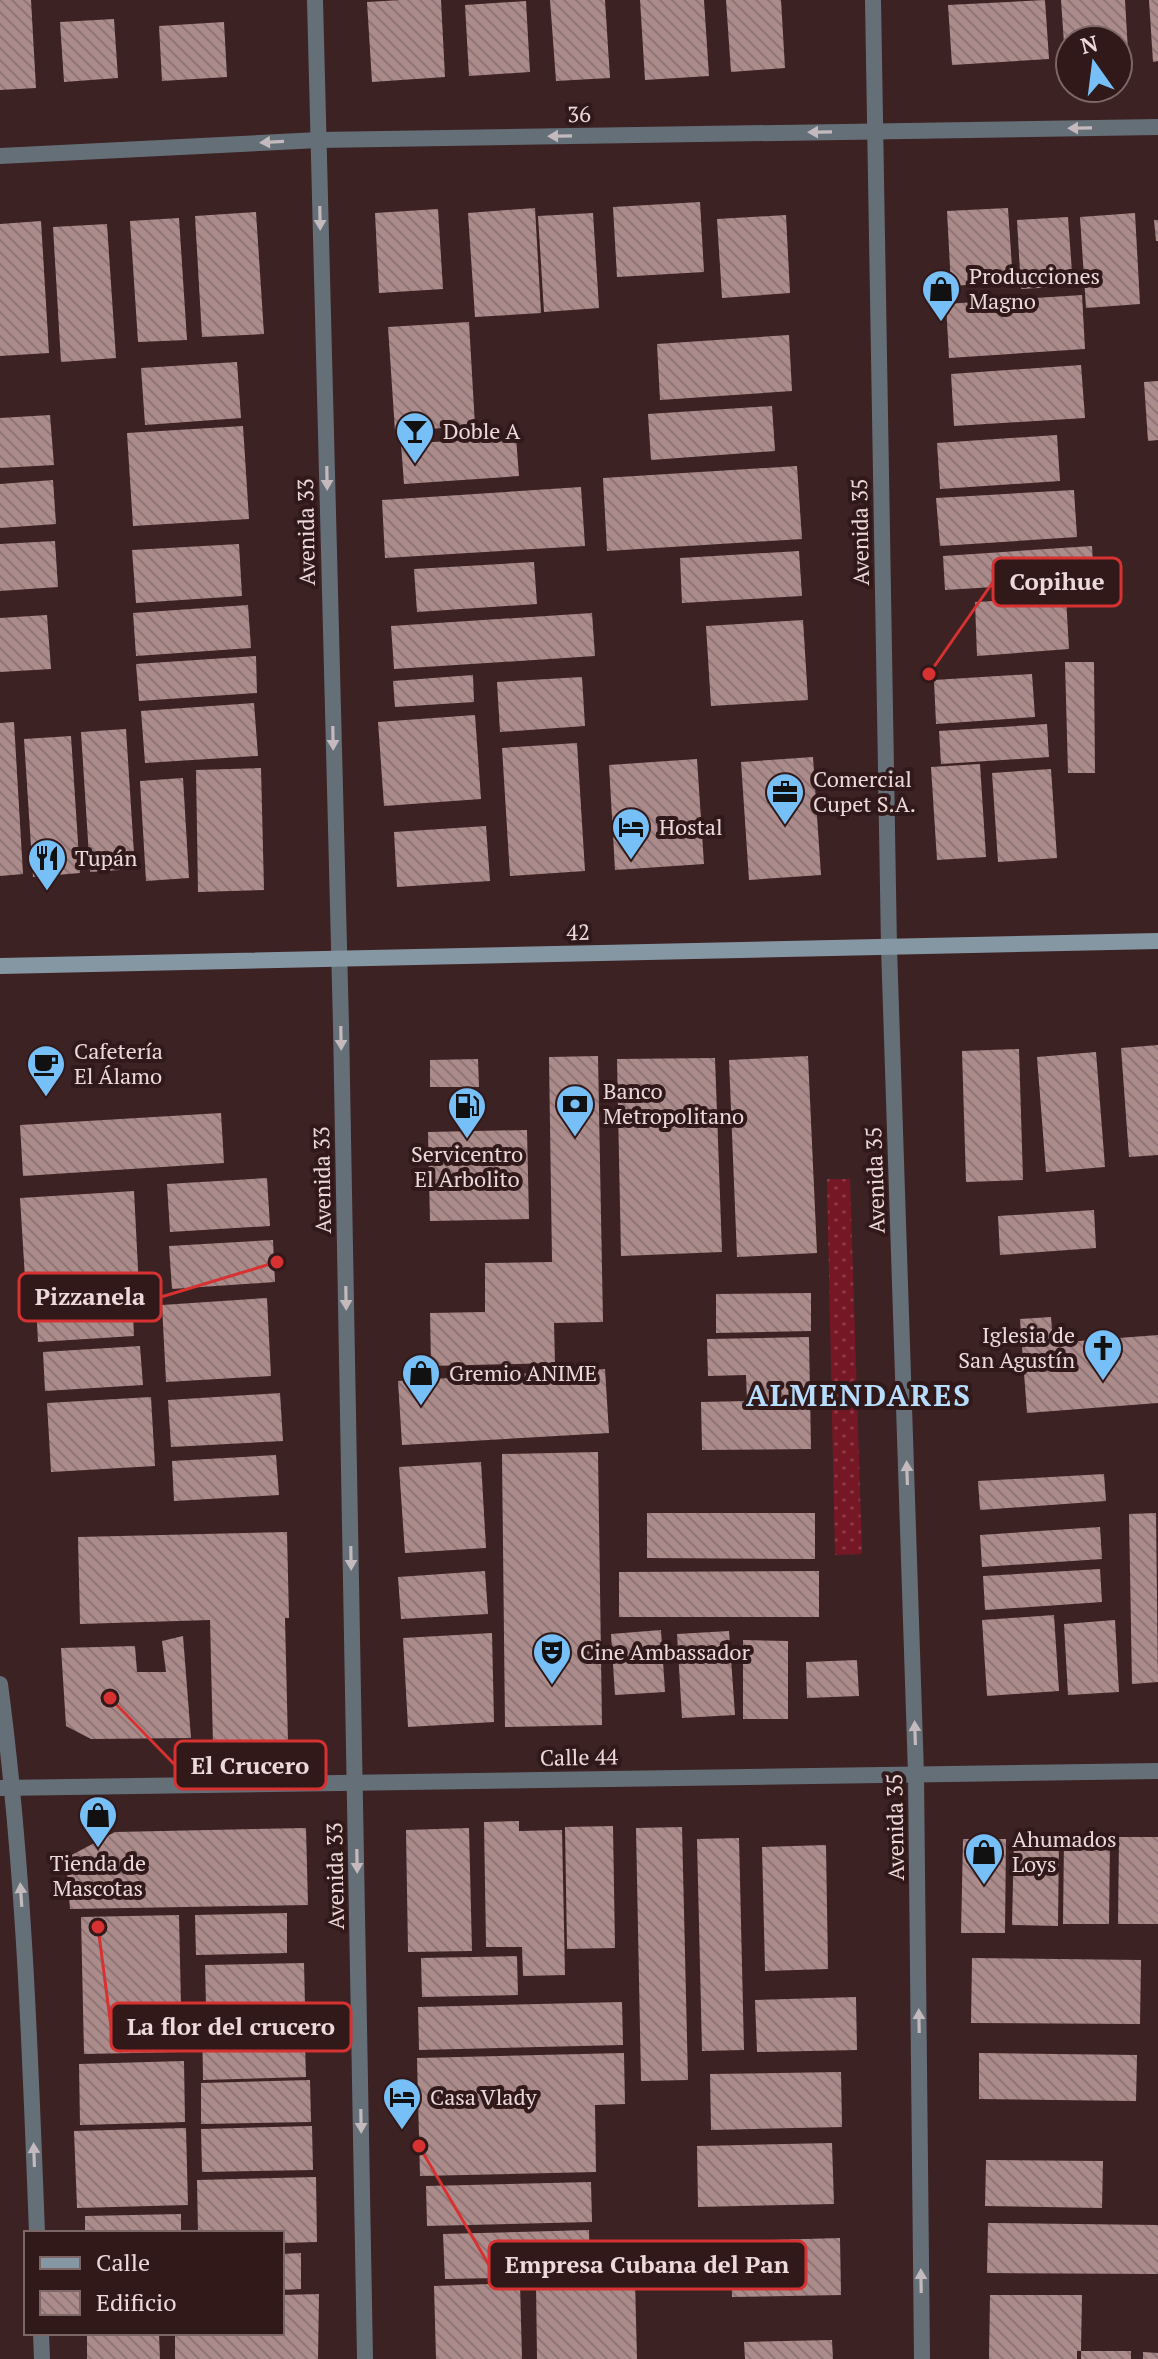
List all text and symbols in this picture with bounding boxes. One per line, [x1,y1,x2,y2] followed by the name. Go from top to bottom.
[1054,24,1134,104] north arrow
[1077,28,1101,60] text: N
[567,99,591,128] street label: 36
[1067,122,1092,134] one-way arrow
[807,126,832,139] one-way arrow
[547,130,572,143] one-way arrow
[259,136,284,149] one-way arrow
[314,206,327,231] one-way arrow
[969,261,1100,315] place label: Producciones Magno
[920,268,962,323] shop icon: Producciones Magno
[394,410,436,465] bar icon: Doble A
[443,416,521,445] place label: Doble A
[320,466,333,491] one-way arrow
[290,478,321,586] street label: Avenida 33
[844,478,875,586] street label: Avenida 35
[993,558,1121,606] callout: Copihue
[1009,565,1105,597] text: Copihue
[326,726,339,751] one-way arrow
[813,764,916,818] place label: Comercial Cupet S.A.
[764,771,806,826] office icon: Comercial Cupet S.A.
[610,806,652,861] hotel icon: Hostal
[659,812,723,841] place label: Hostal
[26,837,68,892] restaurant icon: Tupán
[75,843,137,872] place label: Tupán
[566,917,590,946] street label: 42
[335,1026,347,1051] one-way arrow
[74,1036,163,1090] place label: Cafetería El Álamo
[25,1043,67,1098] cafe icon: Cafetería El Álamo
[603,1076,744,1130] place label: Banco Metropolitano
[554,1083,596,1138] bank icon: Banco Metropolitano
[446,1085,488,1140] fuel station icon: Servicentro El Arbolito
[306,1126,337,1234] street label: Avenida 33
[858,1126,891,1234] street label: Avenida 35
[411,1139,523,1193] place label: Servicentro El Arbolito
[19,1273,161,1321] callout: Pizzanela
[35,1280,146,1312] text: Pizzanela
[340,1286,352,1311] one-way arrow
[958,1320,1075,1374] place label: Iglesia de San Agustín
[1082,1327,1124,1382] church icon: Iglesia de San Agustín
[400,1352,442,1407] shop icon: Gremio ANIME
[449,1358,597,1387] place label: Gremio ANIME
[746,1375,972,1415] district label: ALMENDARES
[900,1460,913,1485] one-way arrow
[345,1546,358,1571] one-way arrow
[531,1631,573,1686] theatre icon: Cine Ambassador
[580,1637,751,1666] place label: Cine Ambassador
[909,1720,922,1745] one-way arrow
[175,1741,326,1789] callout: El Crucero
[540,1741,619,1772] street label: Calle 44
[191,1749,309,1781] text: El Crucero
[879,1773,910,1881] street label: Avenida 35
[77,1794,119,1849] shop icon: Tienda de Mascotas
[319,1822,350,1930] street label: Avenida 33
[1012,1824,1117,1878] place label: Ahumados Loys
[963,1831,1005,1886] shop icon: Ahumados Loys
[50,1848,146,1902] place label: Tienda de Mascotas
[351,1849,363,1874] one-way arrow
[14,1882,27,1907] one-way arrow
[111,2003,351,2051] callout: La flor del crucero
[913,2008,925,2033] one-way arrow
[127,2010,335,2042] text: La flor del crucero
[381,2076,423,2131] hotel icon: Casa Vlady
[430,2082,538,2111] place label: Casa Vlady
[355,2109,368,2134] one-way arrow
[28,2142,41,2167] one-way arrow
[24,2231,284,2335] legend
[489,2241,806,2289] callout: Empresa Cubana del Pan
[96,2246,150,2278] text: Calle
[505,2248,790,2280] text: Empresa Cubana del Pan
[915,2268,927,2293] one-way arrow
[96,2286,177,2318] text: Edificio

